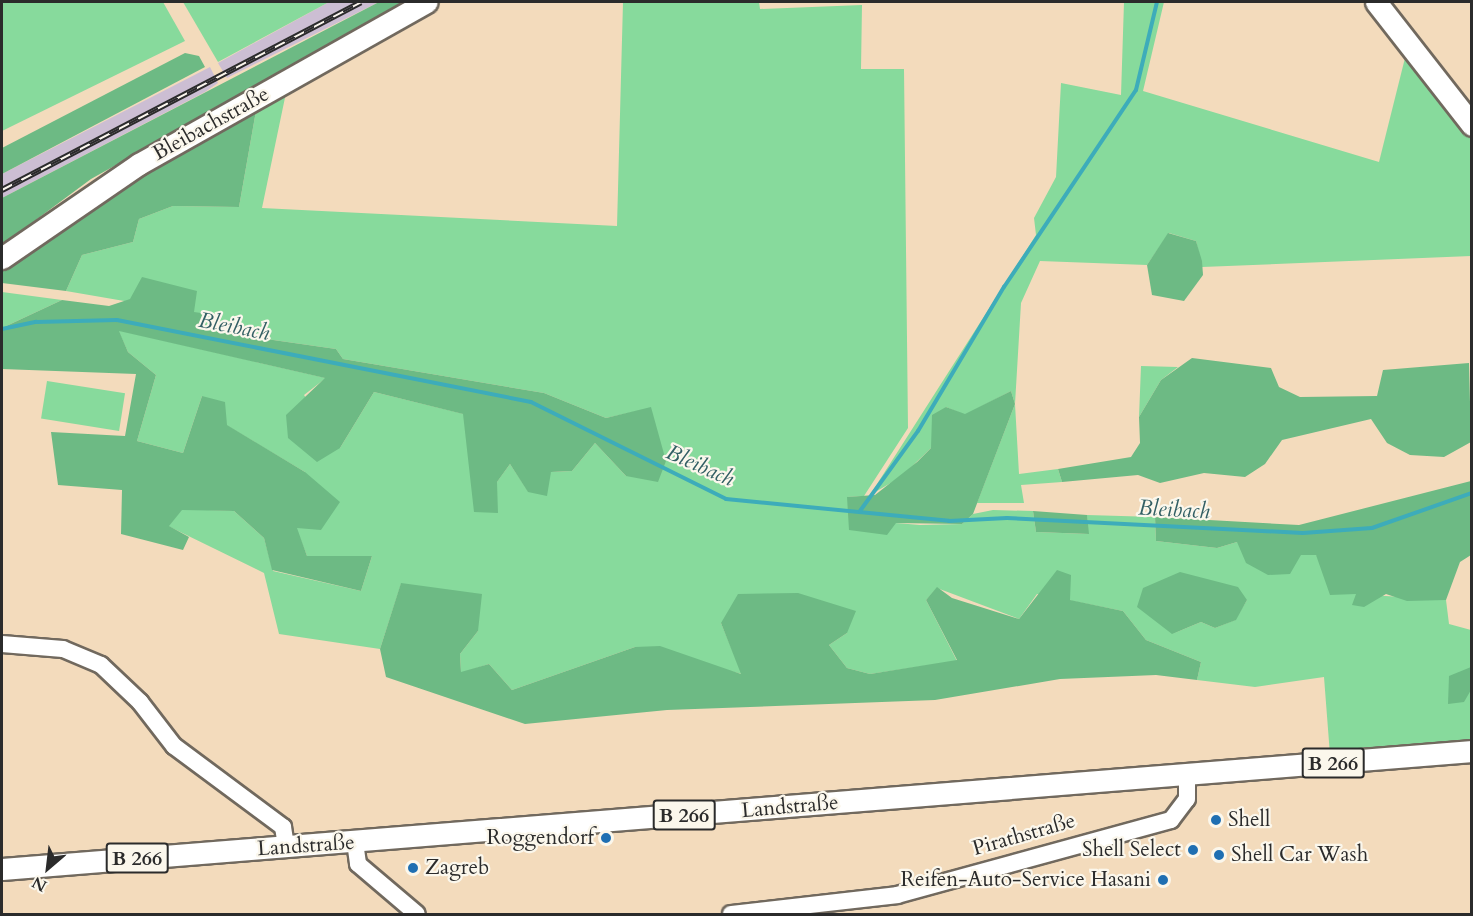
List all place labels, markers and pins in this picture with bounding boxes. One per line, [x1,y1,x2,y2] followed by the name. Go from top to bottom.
[1228,807,1270,833] place label: Shell
[1209,813,1223,827] marker: Shell
[486,825,594,851] place label: Roggendorf
[599,831,613,845] marker: Roggendorf
[1082,837,1181,863] place label: Shell Select
[1231,842,1368,868] place label: Shell Car Wash
[1186,843,1200,857] marker: Shell Select
[1212,848,1226,862] marker: Shell Car Wash
[425,855,489,881] place label: Zagreb
[406,861,420,875] marker: Zagreb
[900,867,1151,893] place label: Reifen-Auto-Service Hasani
[1156,873,1170,887] marker: Reifen-Auto-Service Hasani

